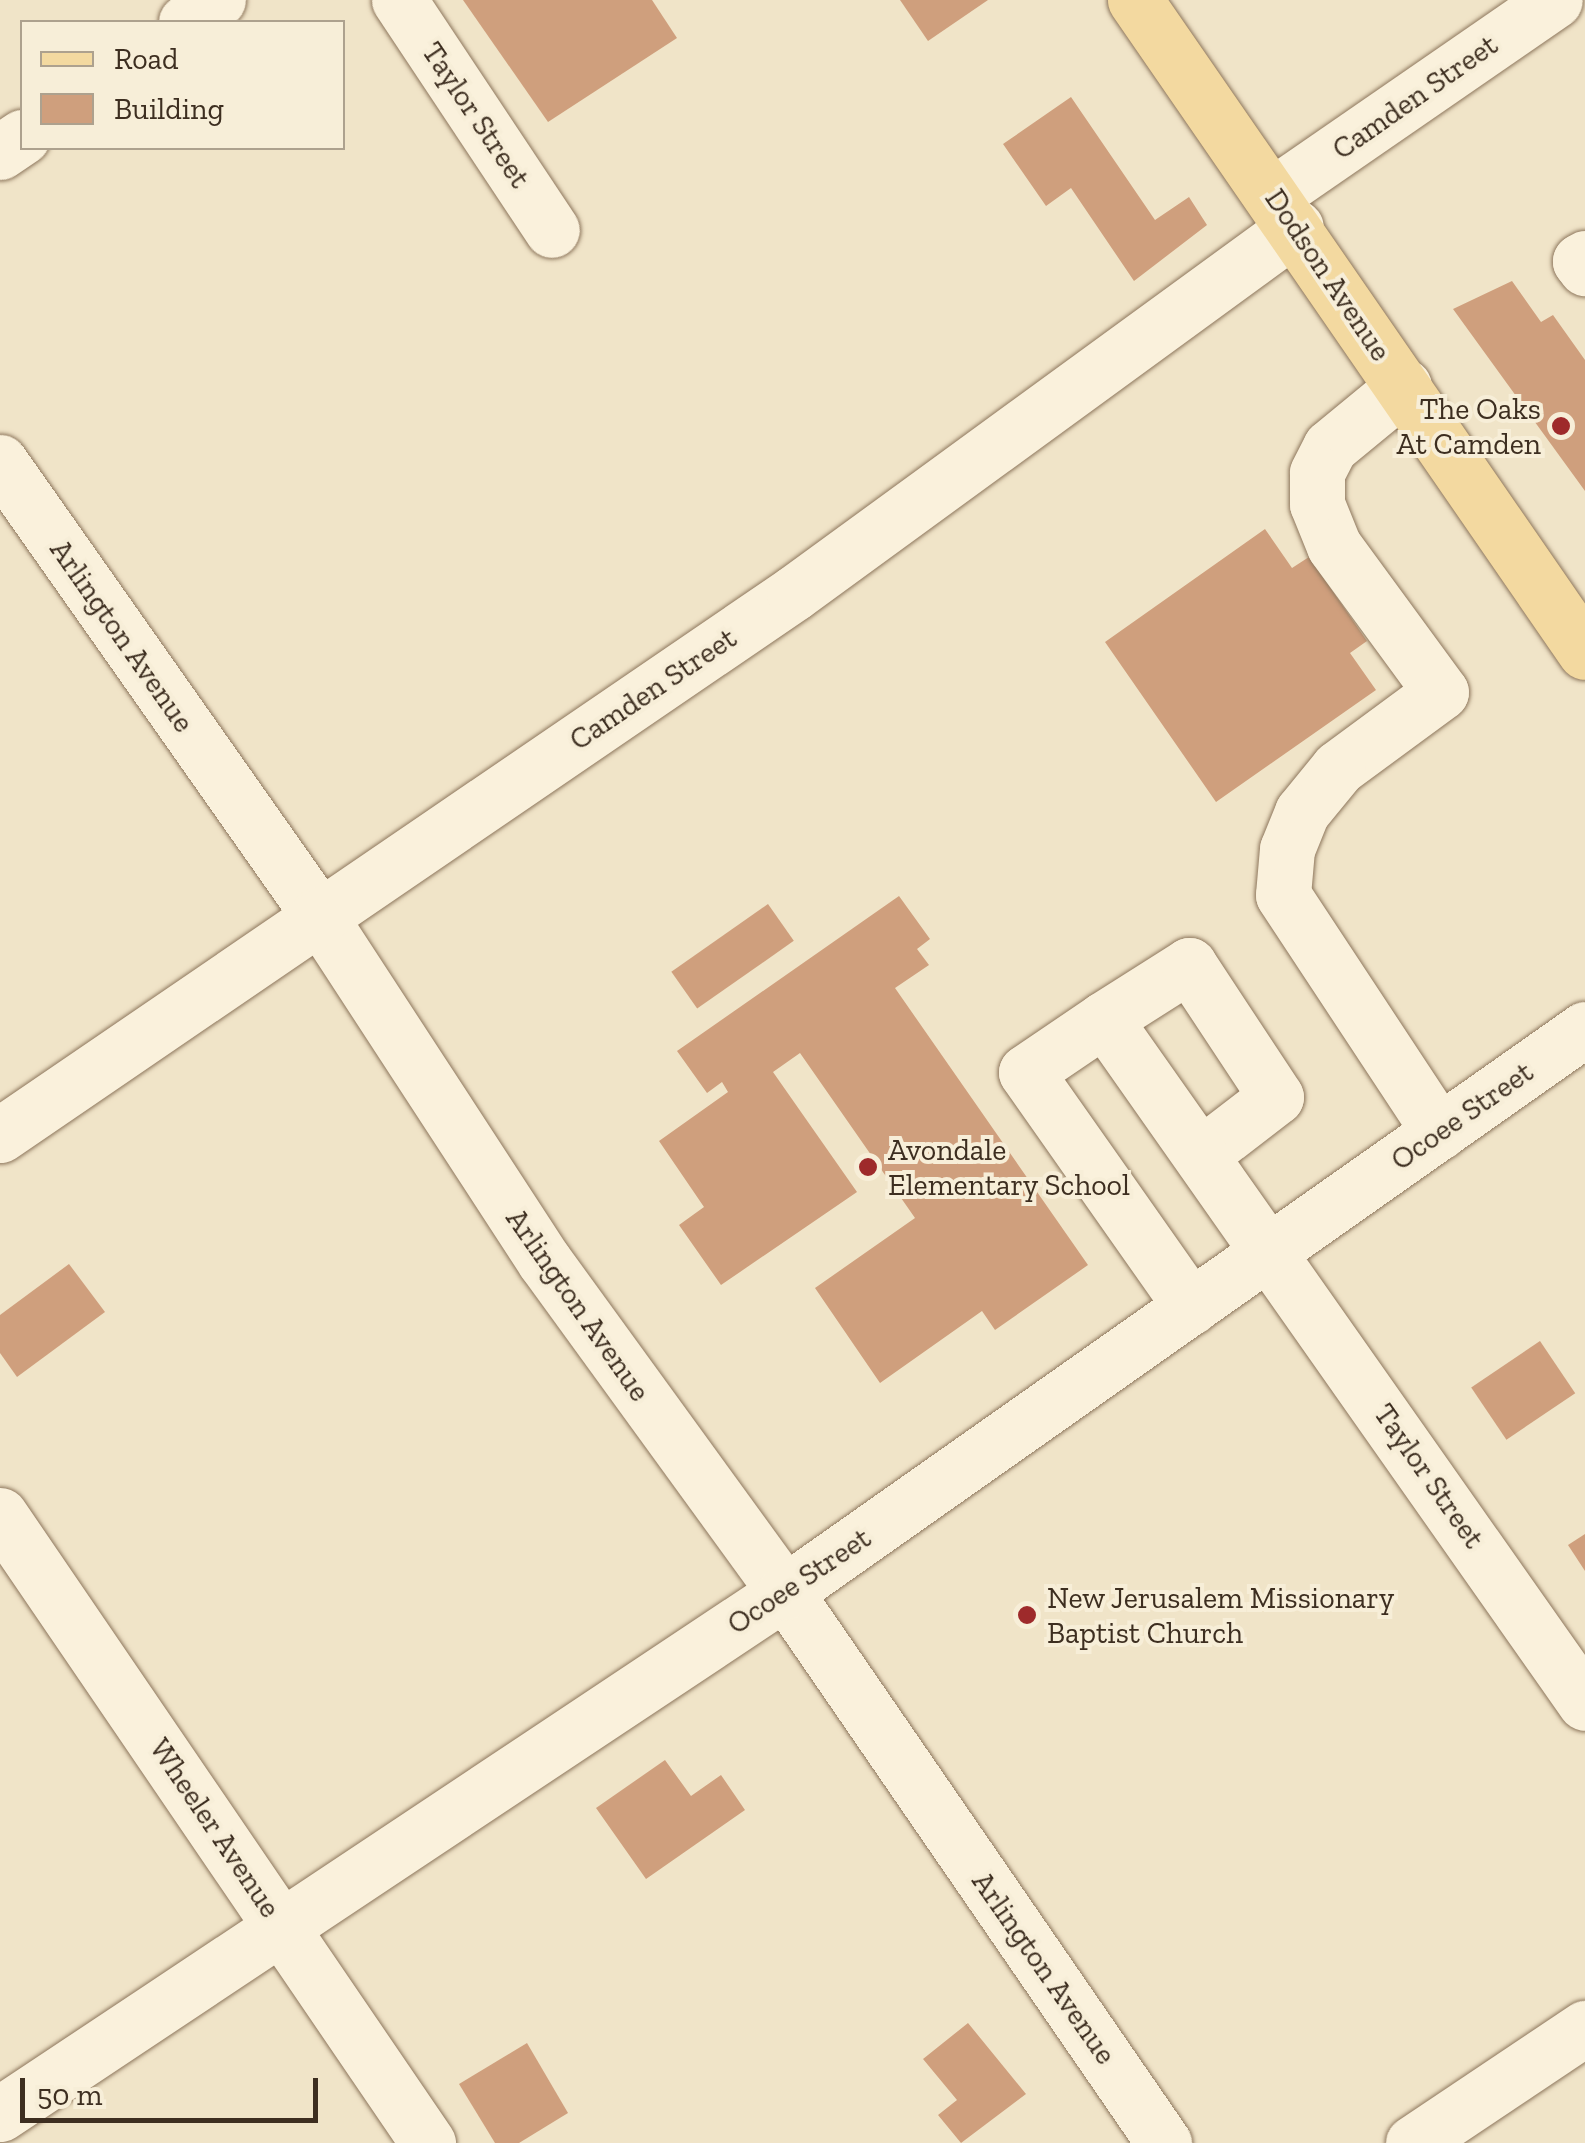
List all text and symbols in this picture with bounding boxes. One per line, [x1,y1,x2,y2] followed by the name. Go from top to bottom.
[20,20,345,150] legend
[1325,27,1505,167] street label: Camden Street
[414,35,538,195] street label: Taylor Street
[114,41,179,77] text: Road
[114,91,224,127] text: Building
[1257,182,1399,368] street label: Dodson Avenue
[1396,391,1541,462] place label: The Oaks At Camden
[1550,415,1572,437] marker: The Oaks At Camden
[42,533,202,739] street label: Arlington Avenue
[563,620,743,758] street label: Camden Street
[1384,1054,1540,1178] street label: Ocoee Street
[888,1132,1131,1202] place label: Avondale Elementary School
[857,1156,879,1178] marker: Avondale Elementary School
[498,1202,658,1408] street label: Arlington Avenue
[1366,1397,1492,1555] street label: Taylor Street
[720,1520,878,1642] street label: Ocoee Street
[1047,1580,1396,1650] place label: New Jerusalem Missionary Baptist Church
[1016,1604,1038,1626] marker: New Jerusalem Missionary Baptist Church
[141,1731,289,1925] street label: Wheeler Avenue
[964,1865,1124,2071] street label: Arlington Avenue
[25,2058,322,2120] scale bar
[37,2077,102,2113] text: 50 m

